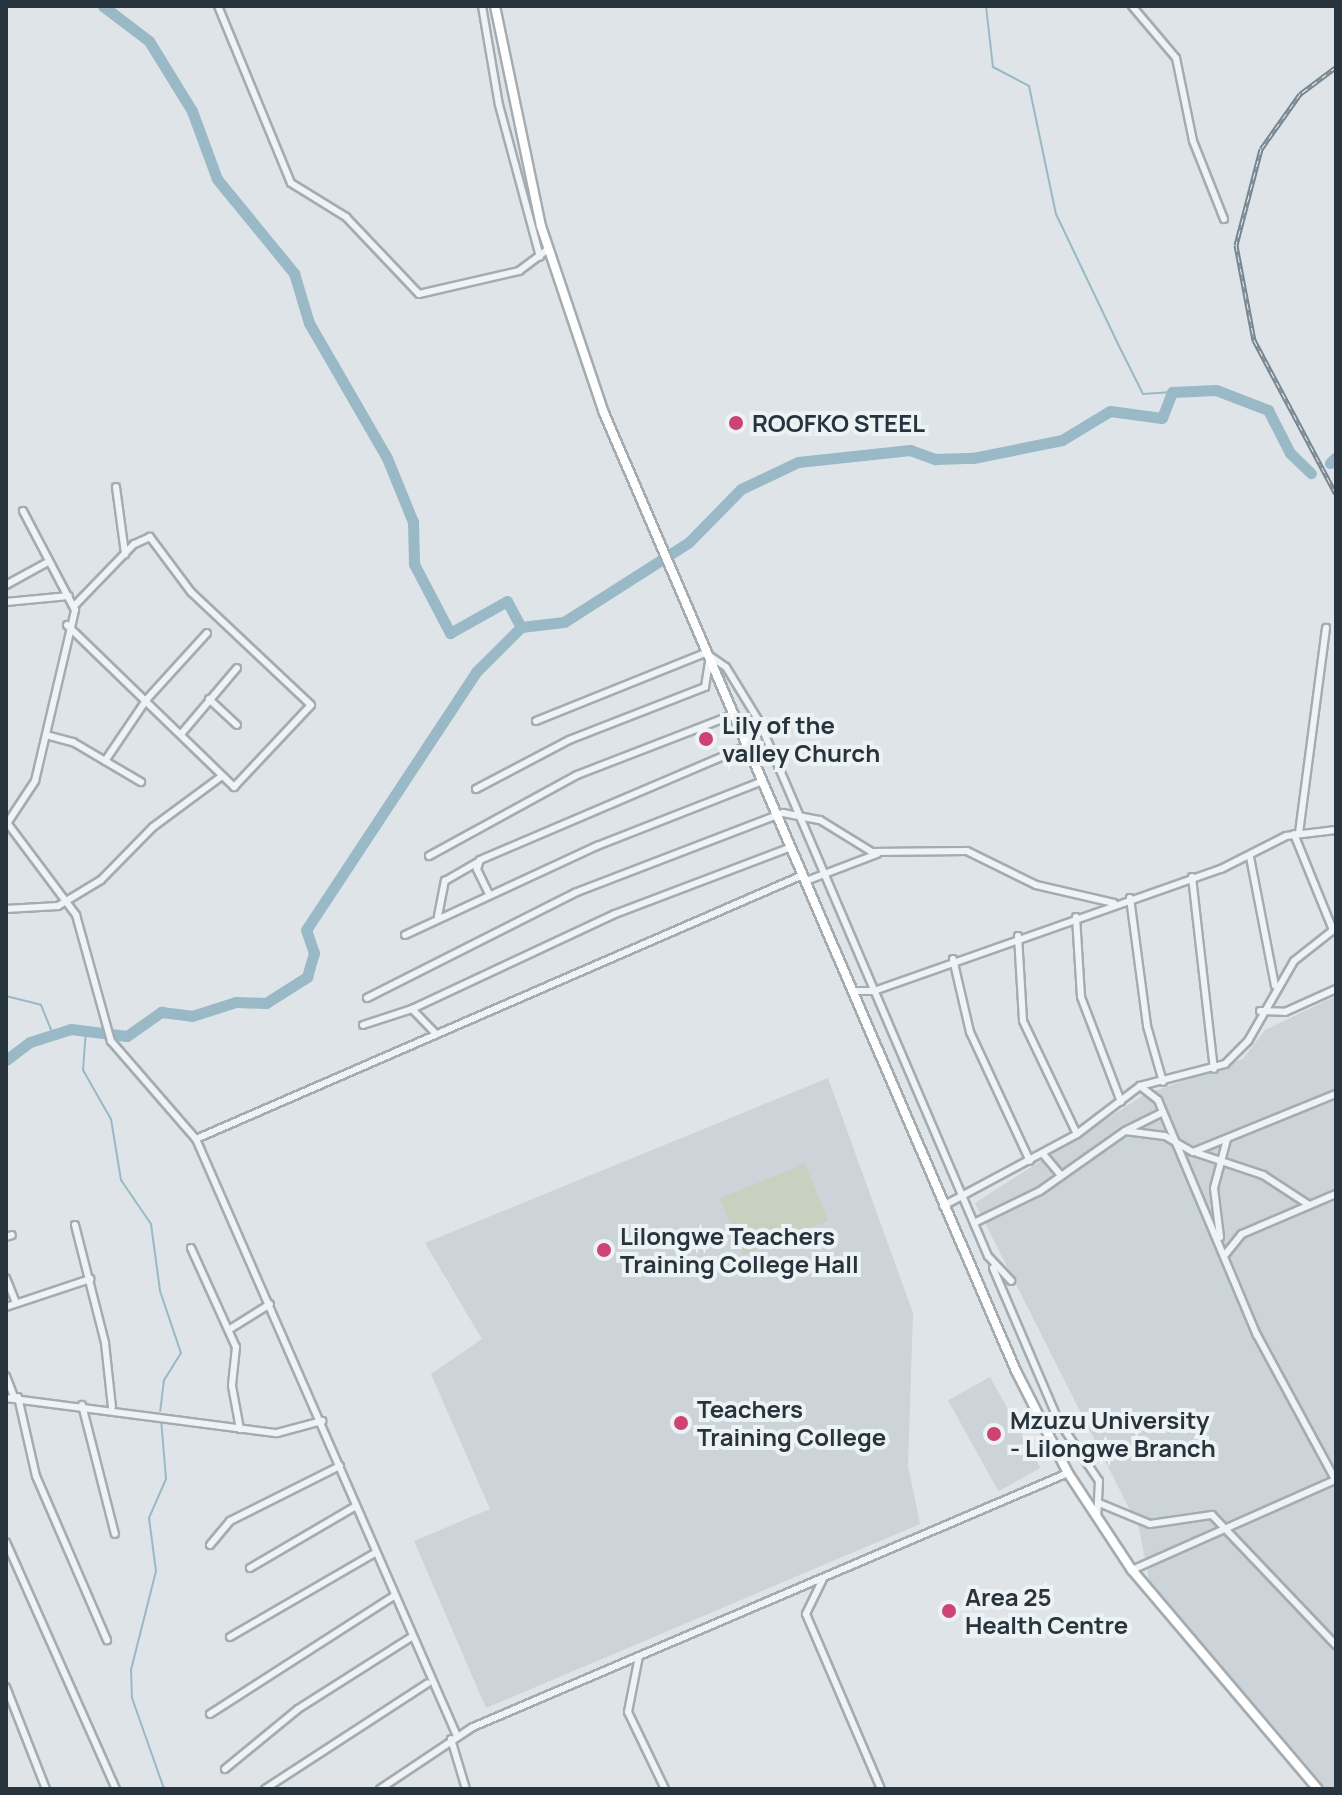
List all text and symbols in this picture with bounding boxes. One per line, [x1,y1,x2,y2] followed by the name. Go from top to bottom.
[752,409,925,437] place label: ROOFKO STEEL
[727,414,745,432] marker: ROOFKO STEEL
[722,711,880,767] place label: Lily of the valley Church
[697,730,715,748] marker: Lily of the valley Church
[620,1222,859,1278] place label: Lilongwe Teachers Training College Hall
[595,1241,613,1259] marker: Lilongwe Teachers Training College Hall
[697,1395,886,1451] place label: Teachers Training College
[1010,1406,1216,1462] place label: Mzuzu University - Lilongwe Branch
[672,1414,690,1432] marker: Teachers Training College
[985,1425,1003,1443] marker: Mzuzu University - Lilongwe Branch
[965,1583,1128,1639] place label: Area 25 Health Centre
[940,1602,958,1620] marker: Area 25 Health Centre

